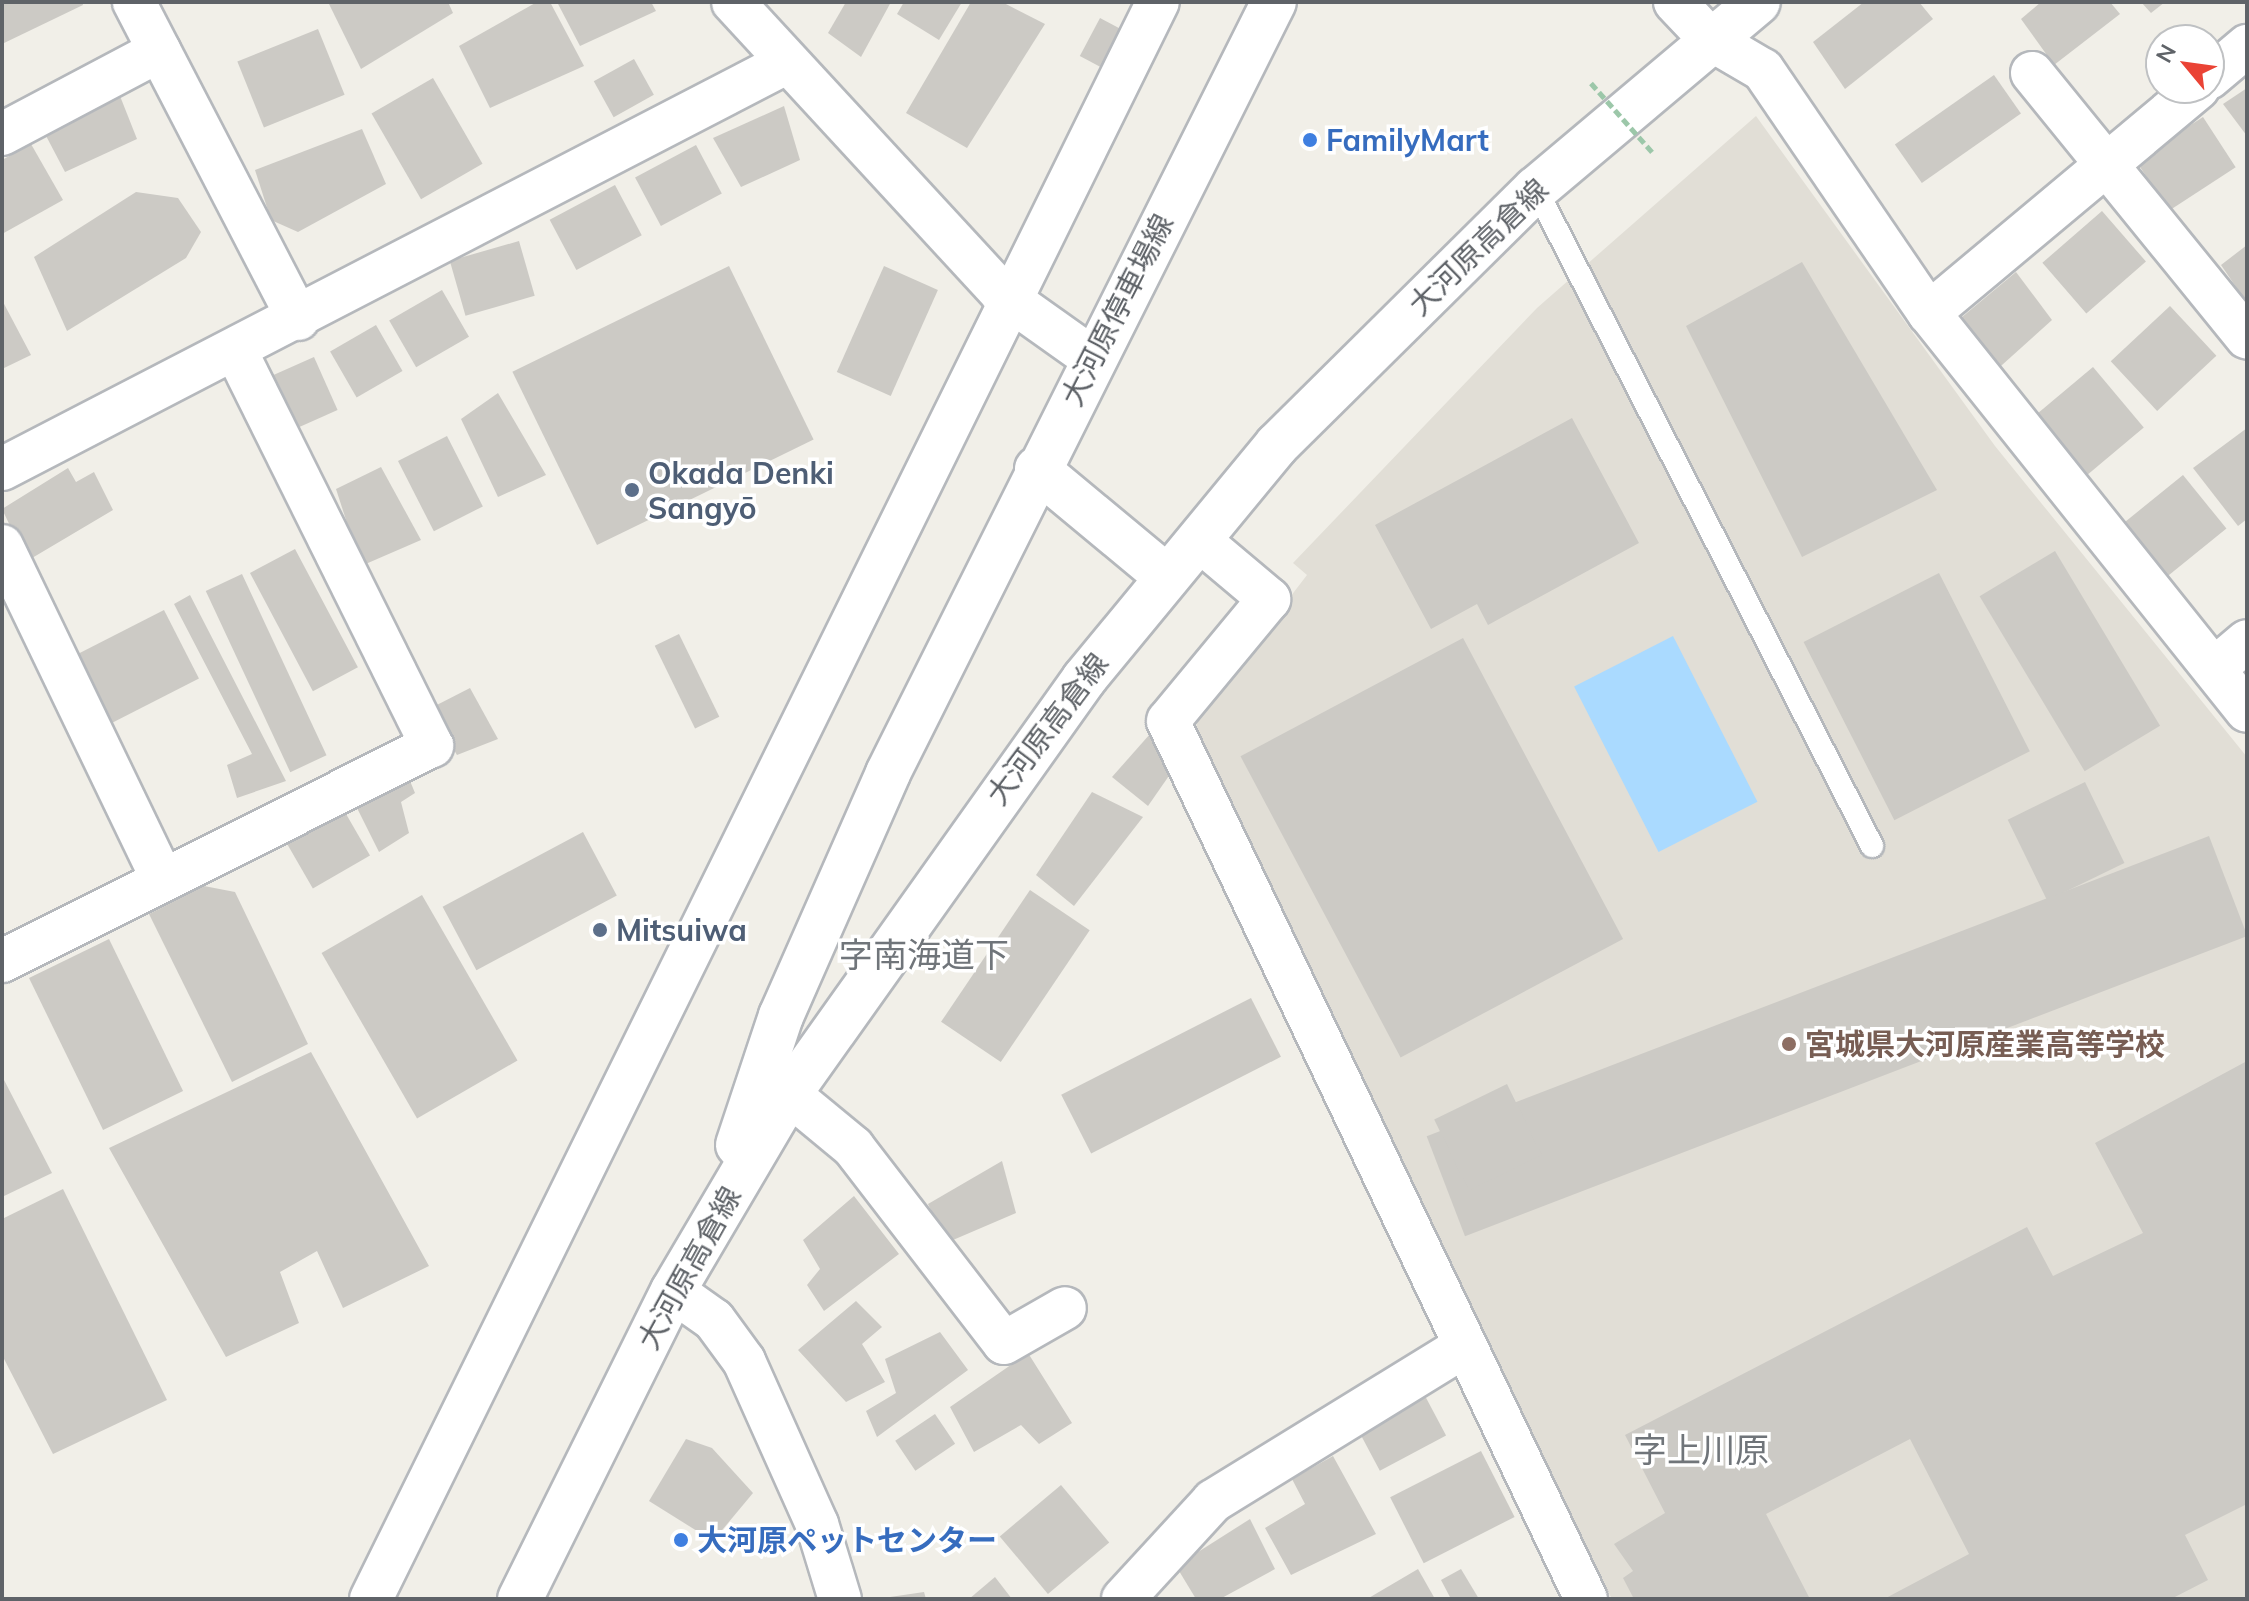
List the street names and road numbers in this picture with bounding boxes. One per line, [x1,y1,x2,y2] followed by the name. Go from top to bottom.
[1401,172,1555,322] street label: 大河原高倉線
[1053,208,1181,412] street label: 大河原停車場線
[978,646,1116,812] street label: 大河原高倉線
[630,1181,748,1355] street label: 大河原高倉線

